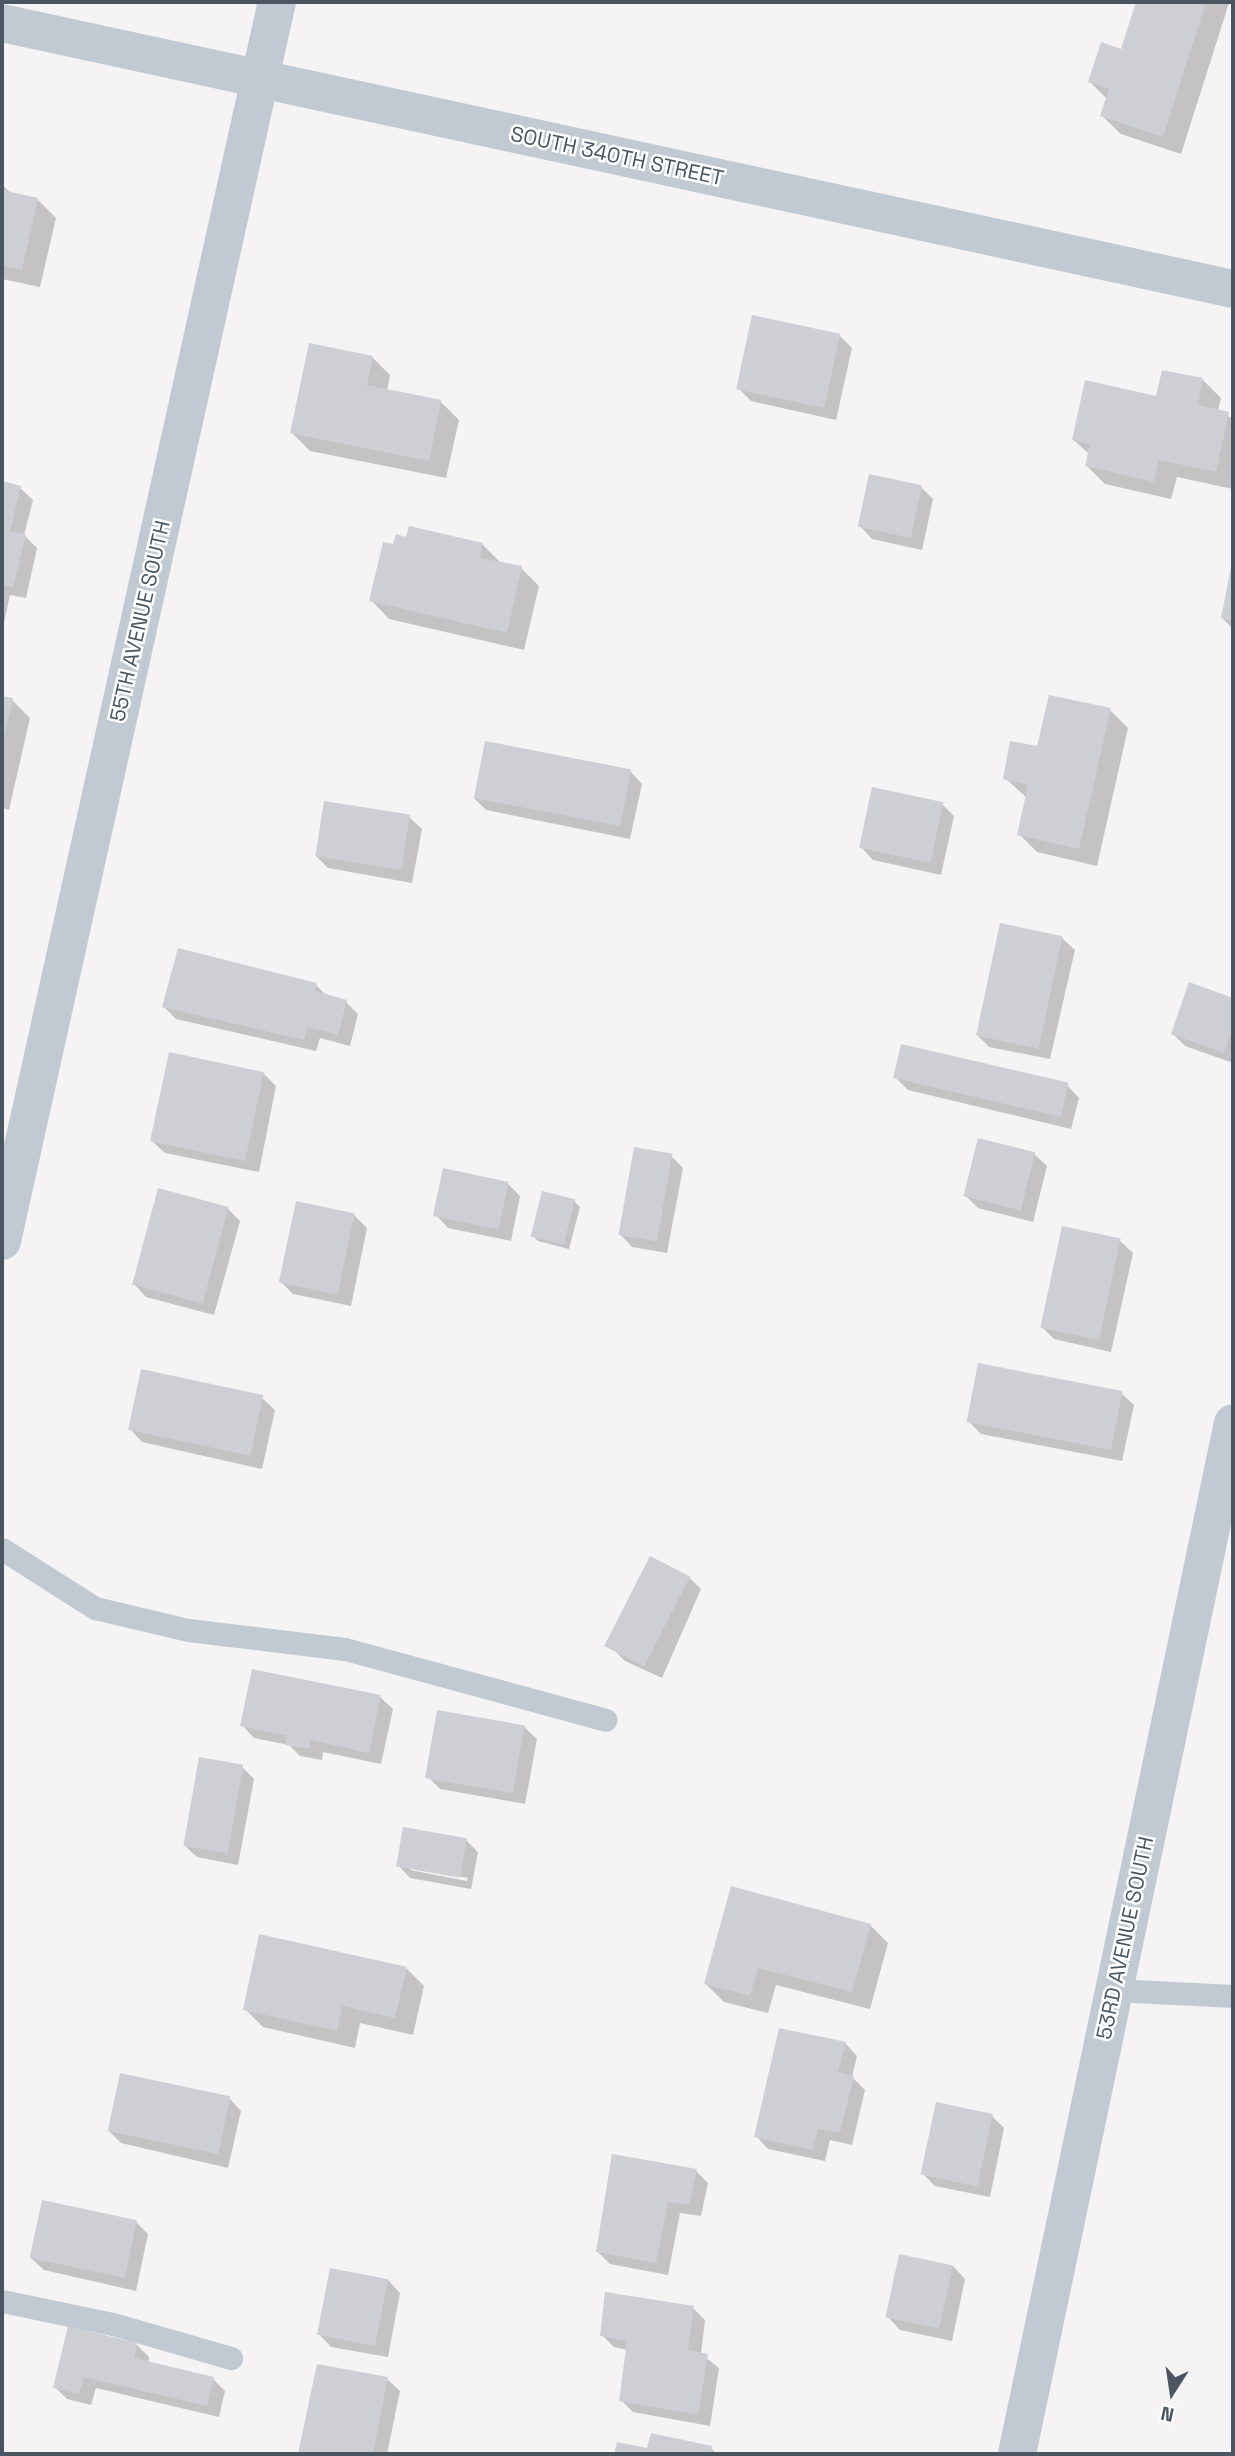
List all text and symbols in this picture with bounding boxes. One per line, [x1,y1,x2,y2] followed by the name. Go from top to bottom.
[508,121,726,191] street label: SOUTH 340TH STREET
[105,518,175,724] street label: 55TH AVENUE SOUTH
[1091,1834,1159,2042] street label: 53RD AVENUE SOUTH
[1137,2358,1207,2428] north arrow
[1159,2400,1176,2428] text: N

